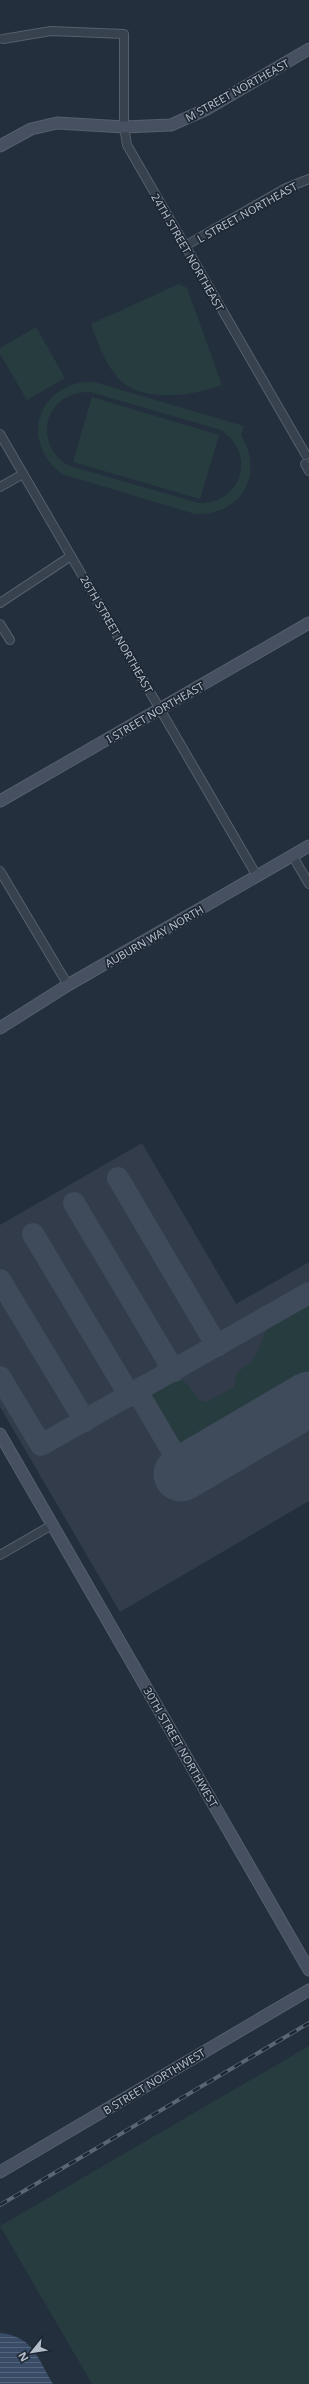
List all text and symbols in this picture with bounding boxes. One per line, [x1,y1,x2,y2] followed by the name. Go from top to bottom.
[182,55,292,125] street label: M STREET NORTHEAST
[194,178,300,246] street label: L STREET NORTHEAST
[148,191,228,313] street label: 24TH STREET NORTHEAST
[77,573,157,695] street label: 26TH STREET NORTHEAST
[104,678,206,746] street label: I STREET NORTHEAST
[102,902,206,970] street label: AUBURN WAY NORTH
[140,1684,222,1810] street label: 30TH STREET NORTHWEST
[100,2044,208,2118] street label: B STREET NORTHWEST
[12,2332,52,2372] north arrow
[14,2350,32,2365] text: N

